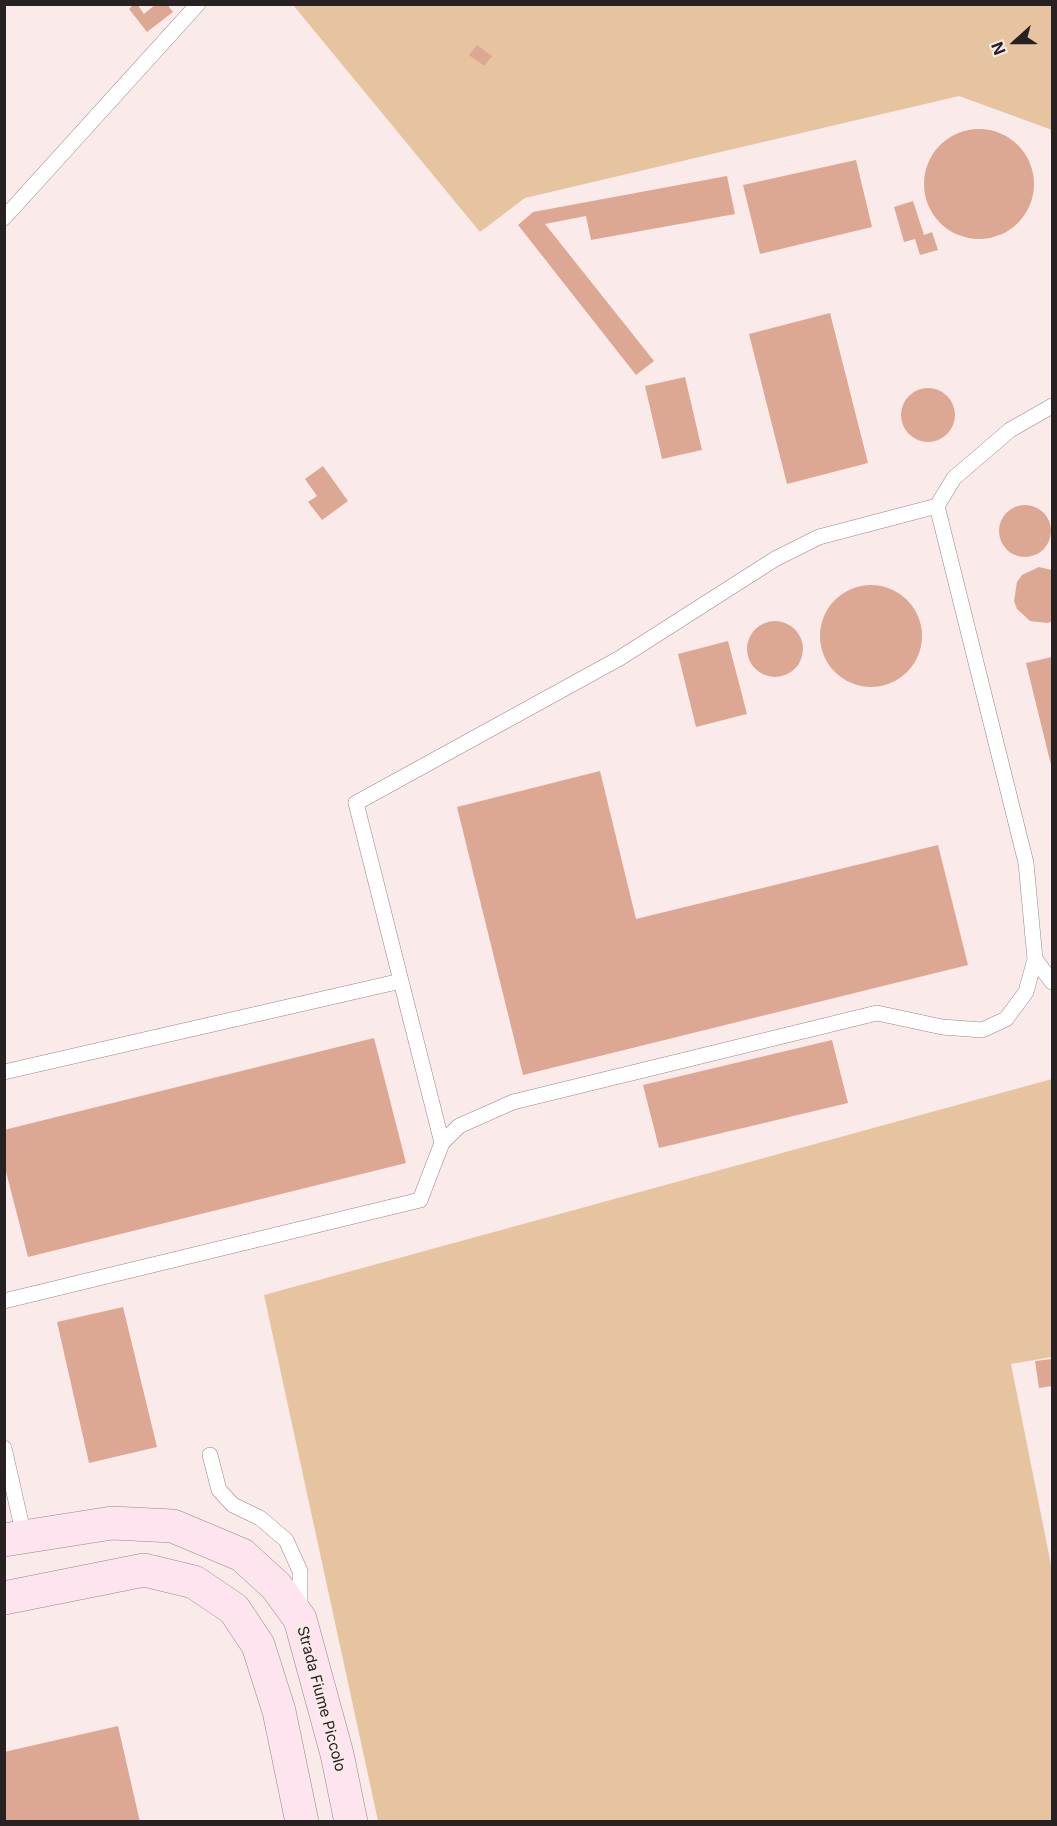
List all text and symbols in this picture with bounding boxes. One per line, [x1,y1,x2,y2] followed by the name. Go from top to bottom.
[985,12,1045,72] north arrow
[987,39,1010,58] text: N
[293,1624,349,1774] street label: Strada Fiume Piccolo

